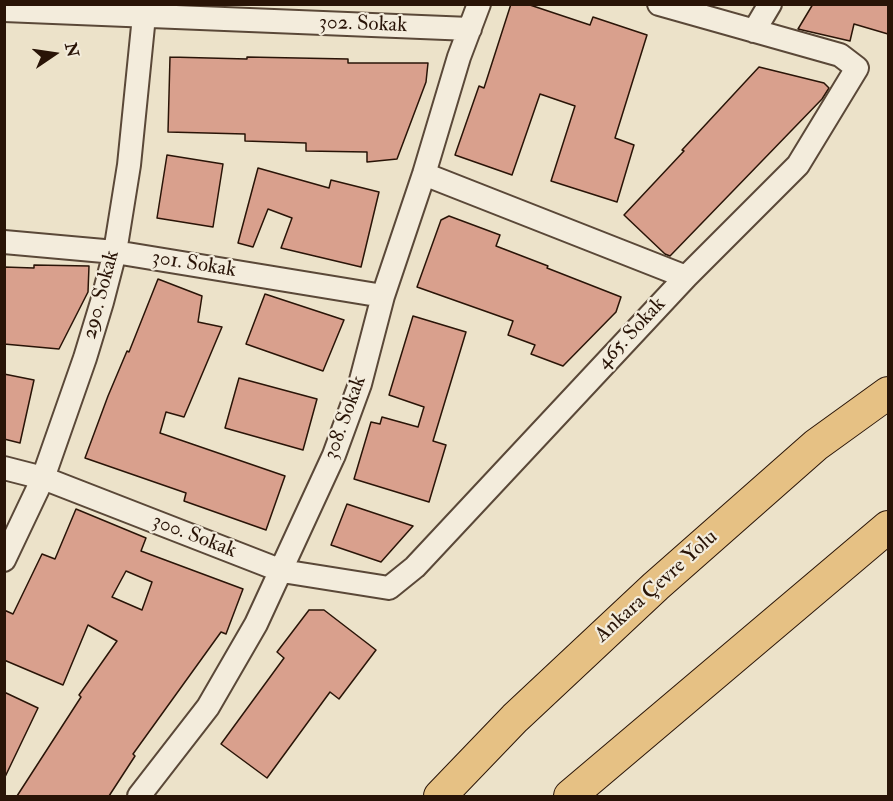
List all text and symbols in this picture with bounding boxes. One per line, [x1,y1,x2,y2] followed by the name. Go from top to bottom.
[318,11,408,39] street label: 302. Sokak
[24,24,84,84] north arrow
[60,41,83,59] text: N
[150,246,238,284] street label: 301. Sokak
[78,248,126,342] street label: 290. Sokak
[592,293,672,375] street label: 465. Sokak
[319,373,373,463] street label: 308. Sokak
[148,509,240,565] street label: 300. Sokak
[591,525,723,649] street label: Ankara Çevre Yolu

